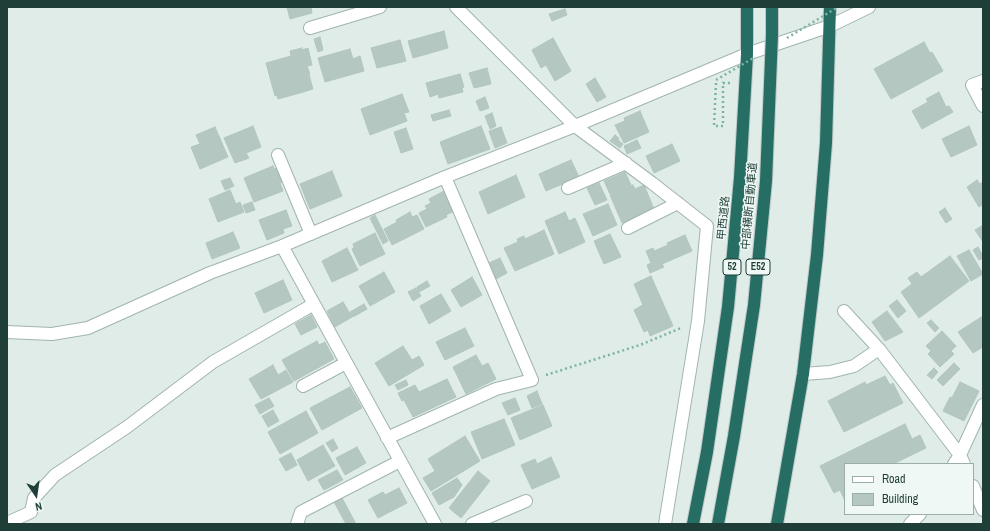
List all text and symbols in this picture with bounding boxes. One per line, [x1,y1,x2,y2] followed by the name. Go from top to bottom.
[740,162,760,250] street label: 中部横断自動車道
[715,195,733,241] street label: 甲西道路
[723,259,741,275] road number: 52
[746,259,770,275] road number: E52
[844,463,974,515] legend
[882,471,906,487] text: Road
[16,475,56,515] north arrow
[882,491,918,507] text: Building
[34,499,43,514] text: N

